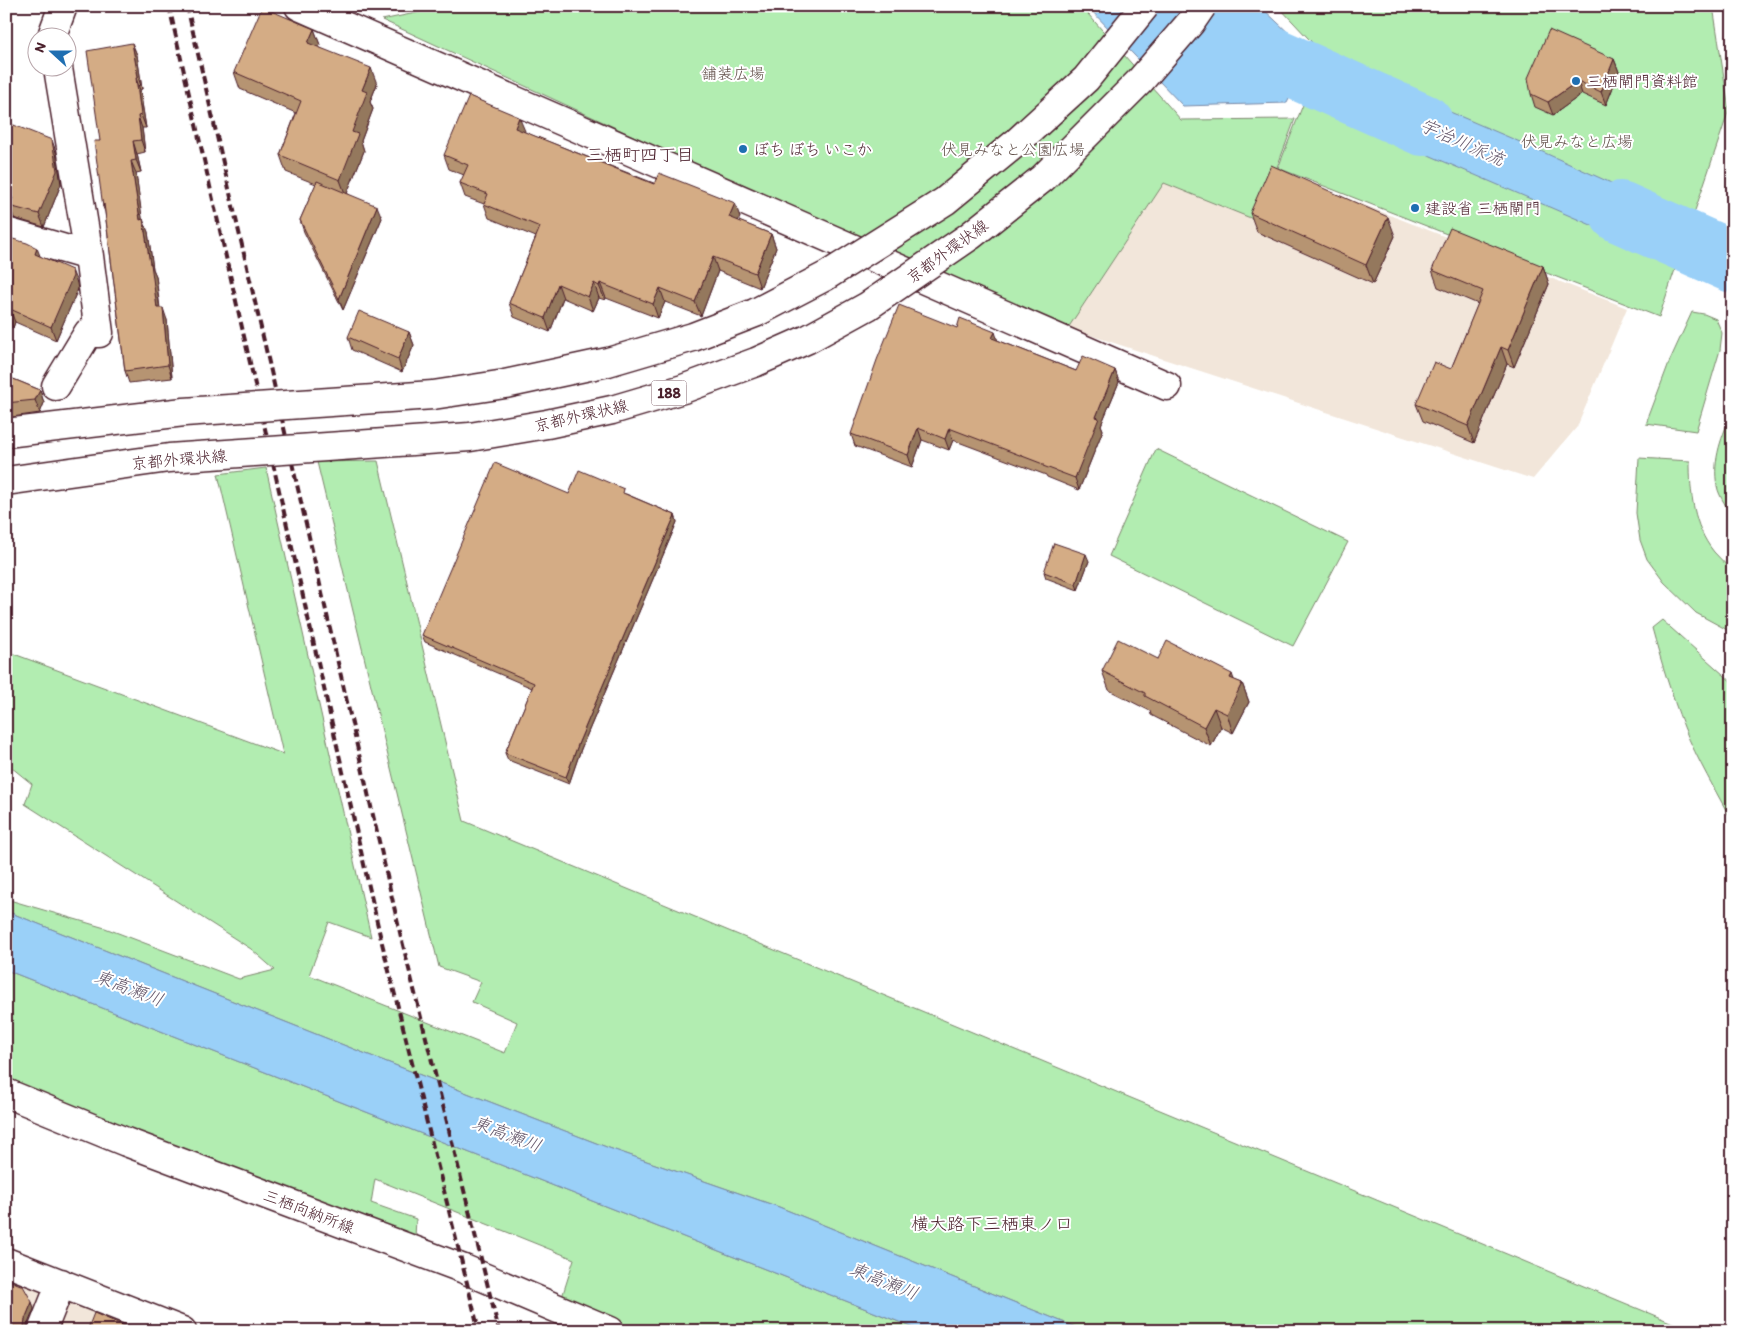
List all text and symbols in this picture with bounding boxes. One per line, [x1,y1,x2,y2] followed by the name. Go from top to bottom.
[28,28,78,78] north arrow
[31,40,50,55] text: N
[701,64,765,83] park label: 舗装広場
[1586,72,1698,91] place label: 三栖閘門資料館
[1570,75,1582,87] marker: 三栖閘門資料館
[1416,114,1508,171] water label: 宇治川派流
[1521,132,1633,151] park label: 伏見みなと広場
[753,140,872,159] place label: ぼち ぼち いこか
[941,140,1085,159] park label: 伏見みなと公園広場
[737,143,749,155] marker: ぼち ぼち いこか
[586,144,694,166] district label: 三栖町四丁目
[1425,199,1541,218] place label: 建設省 三栖閘門
[1409,202,1421,214] marker: 建設省 三栖閘門
[903,216,992,287] street label: 京都外環状線
[652,380,686,406] road number: 188
[532,395,630,436] street label: 京都外環状線
[130,446,228,473] street label: 京都外環状線
[91,965,167,1011] water label: 東高瀬川
[469,1111,545,1157] water label: 東高瀬川
[261,1185,357,1238] street label: 三栖向納所線
[911,1213,1073,1235] district label: 横大路下三栖東ノ口
[847,1257,921,1305] water label: 東高瀬川

